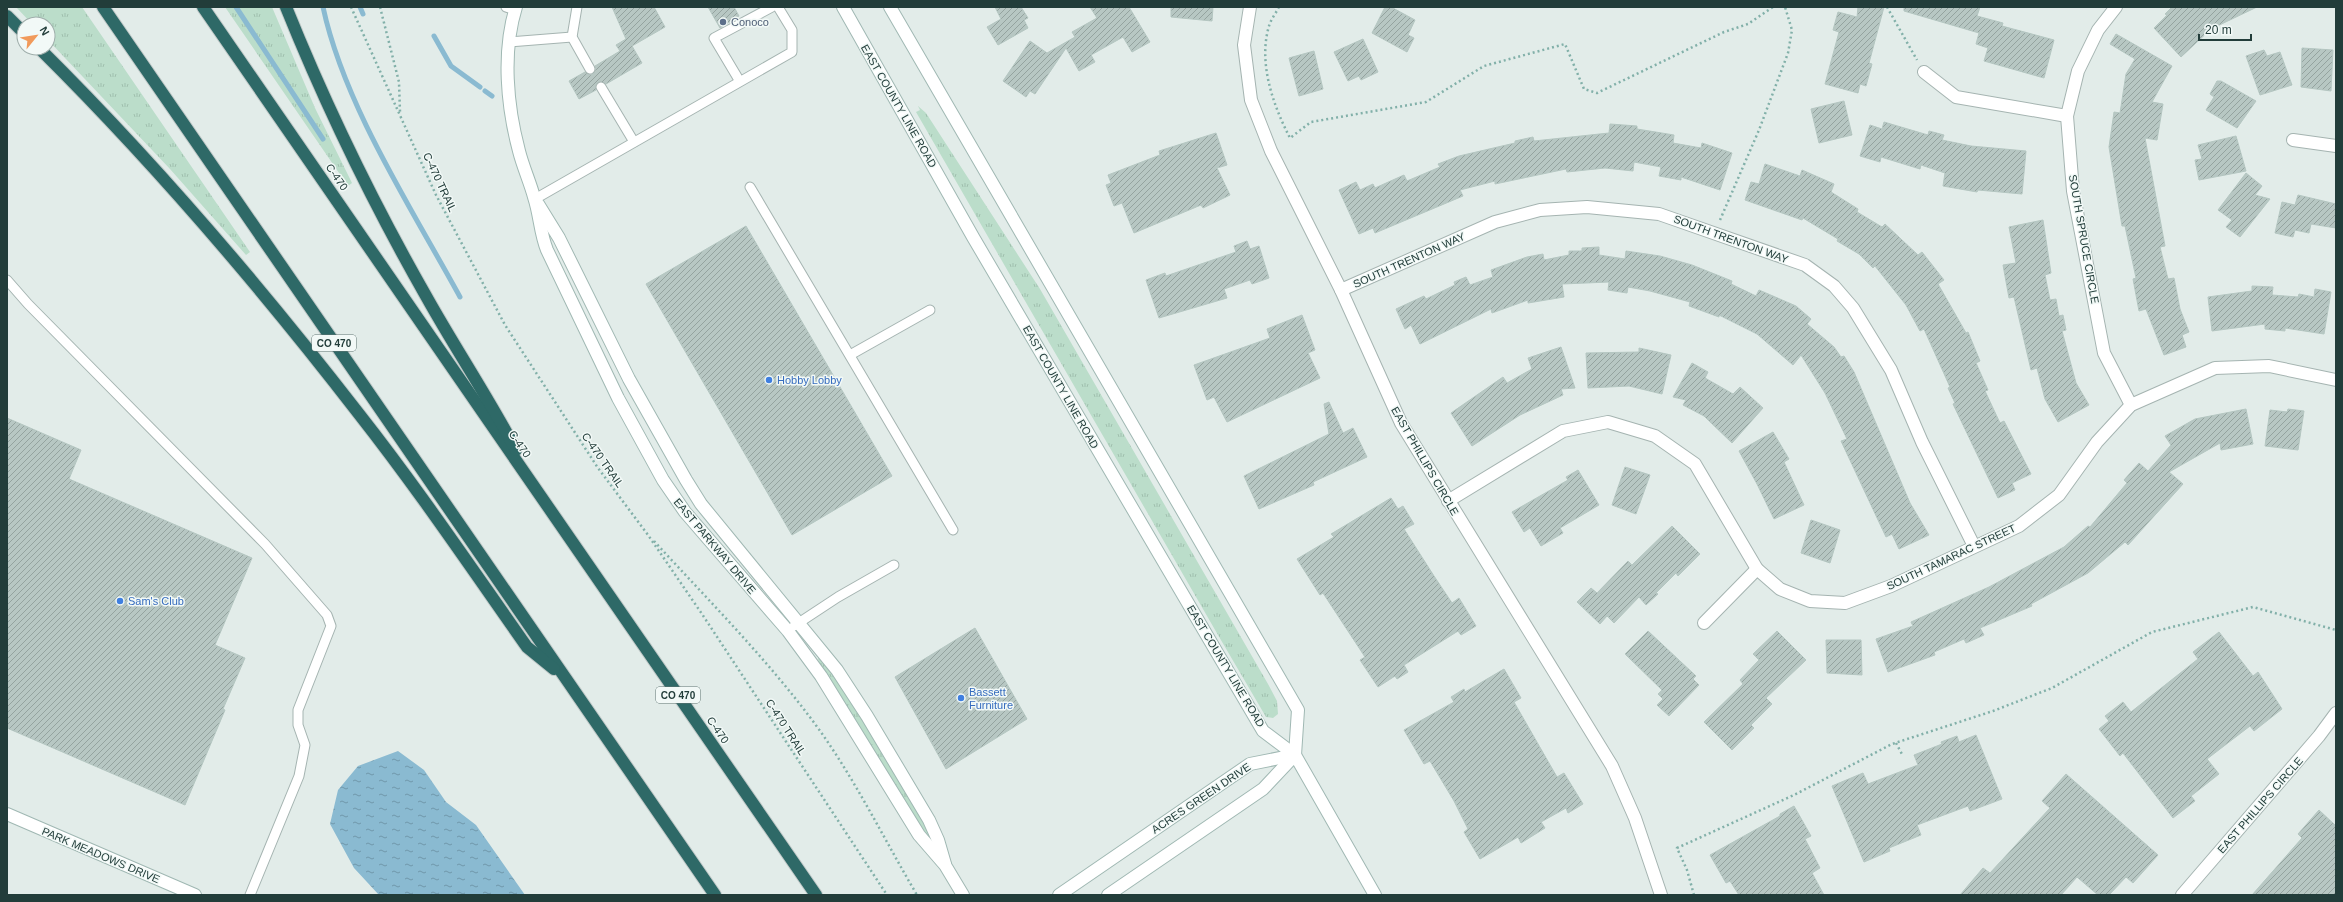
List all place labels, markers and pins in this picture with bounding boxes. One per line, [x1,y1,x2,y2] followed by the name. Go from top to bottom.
[731,16,769,28] place label: Conoco
[718,17,728,27] marker: Conoco
[777,374,842,386] place label: Hobby Lobby
[764,375,774,385] marker: Hobby Lobby
[128,595,184,607] place label: Sam's Club
[115,596,125,606] marker: Sam's Club
[969,686,1013,711] place label: Bassett Furniture
[956,693,966,703] marker: Bassett Furniture

